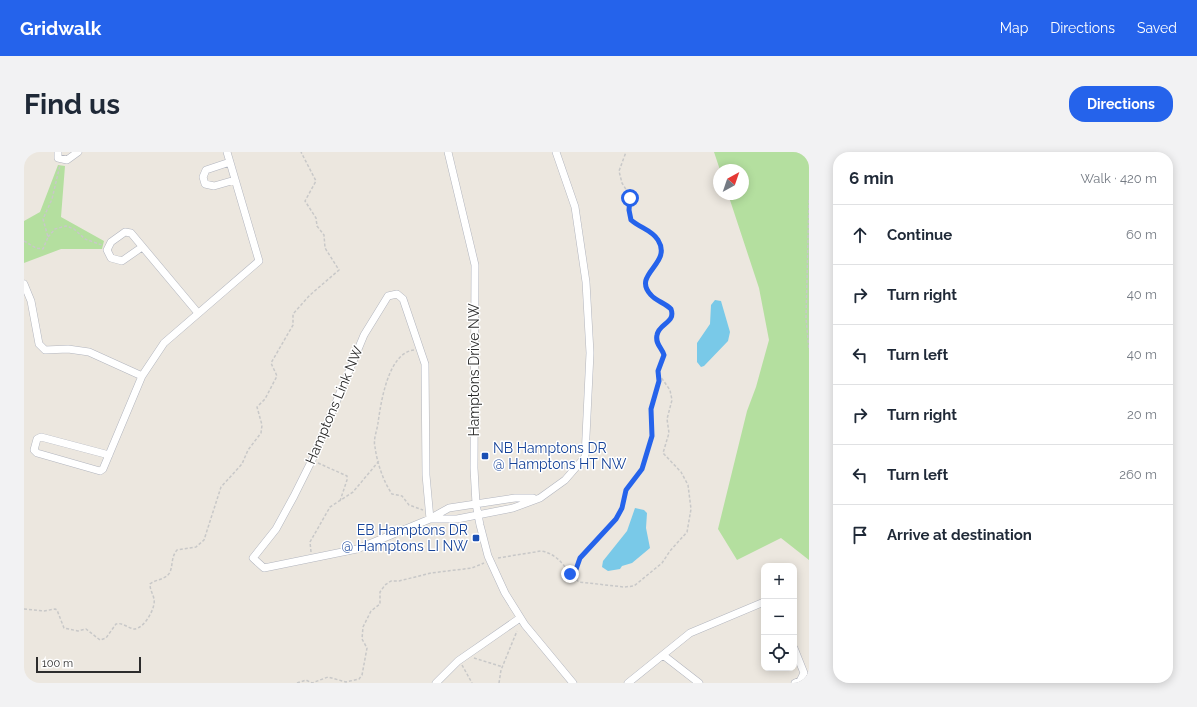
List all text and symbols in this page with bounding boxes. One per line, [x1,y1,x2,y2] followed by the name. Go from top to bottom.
[20,17,101,39] text: Gridwalk
[1000,20,1028,36] text: Map
[1050,20,1115,36] text: Directions
[1137,20,1177,36] text: Saved
[1069,86,1173,122] button: Directions
[24,88,120,121] text: Find us
[713,164,749,200] north arrow
[849,168,894,188] text: 6 min
[1080,171,1157,186] text: Walk · 420 m
[621,189,639,207] route start
[849,224,871,246] icon: ahead
[887,226,952,244] text: Continue
[1126,227,1157,242] text: 60 m
[849,284,871,306] icon: right
[887,286,957,304] text: Turn right
[1127,287,1157,302] text: 40 m
[466,303,482,437] street label: Hamptons Drive NW
[302,343,366,466] street label: Hamptons Link NW
[849,344,871,366] icon: left
[887,346,948,364] text: Turn left
[1127,347,1157,362] text: 40 m
[849,404,871,426] icon: right
[887,406,957,424] text: Turn right
[1127,407,1157,422] text: 20 m
[493,440,627,472] place label: NB Hamptons DR @ Hamptons HT NW
[480,451,490,461] marker: NB Hamptons DR @ Hamptons HT NW
[849,464,871,486] icon: left
[887,466,948,484] text: Turn left
[1119,467,1157,482] text: 260 m
[341,522,468,554] place label: EB Hamptons DR @ Hamptons LI NW
[849,524,871,546] icon: arrive
[887,526,1032,544] text: Arrive at destination
[471,533,481,543] marker: EB Hamptons DR @ Hamptons LI NW
[761,563,797,671] map controls
[761,563,797,599] button: +
[561,565,579,583] route end
[761,599,797,635] button: −
[761,635,797,671] button: locate
[36,655,141,674] scale bar
[42,657,73,670] text: 100 m

